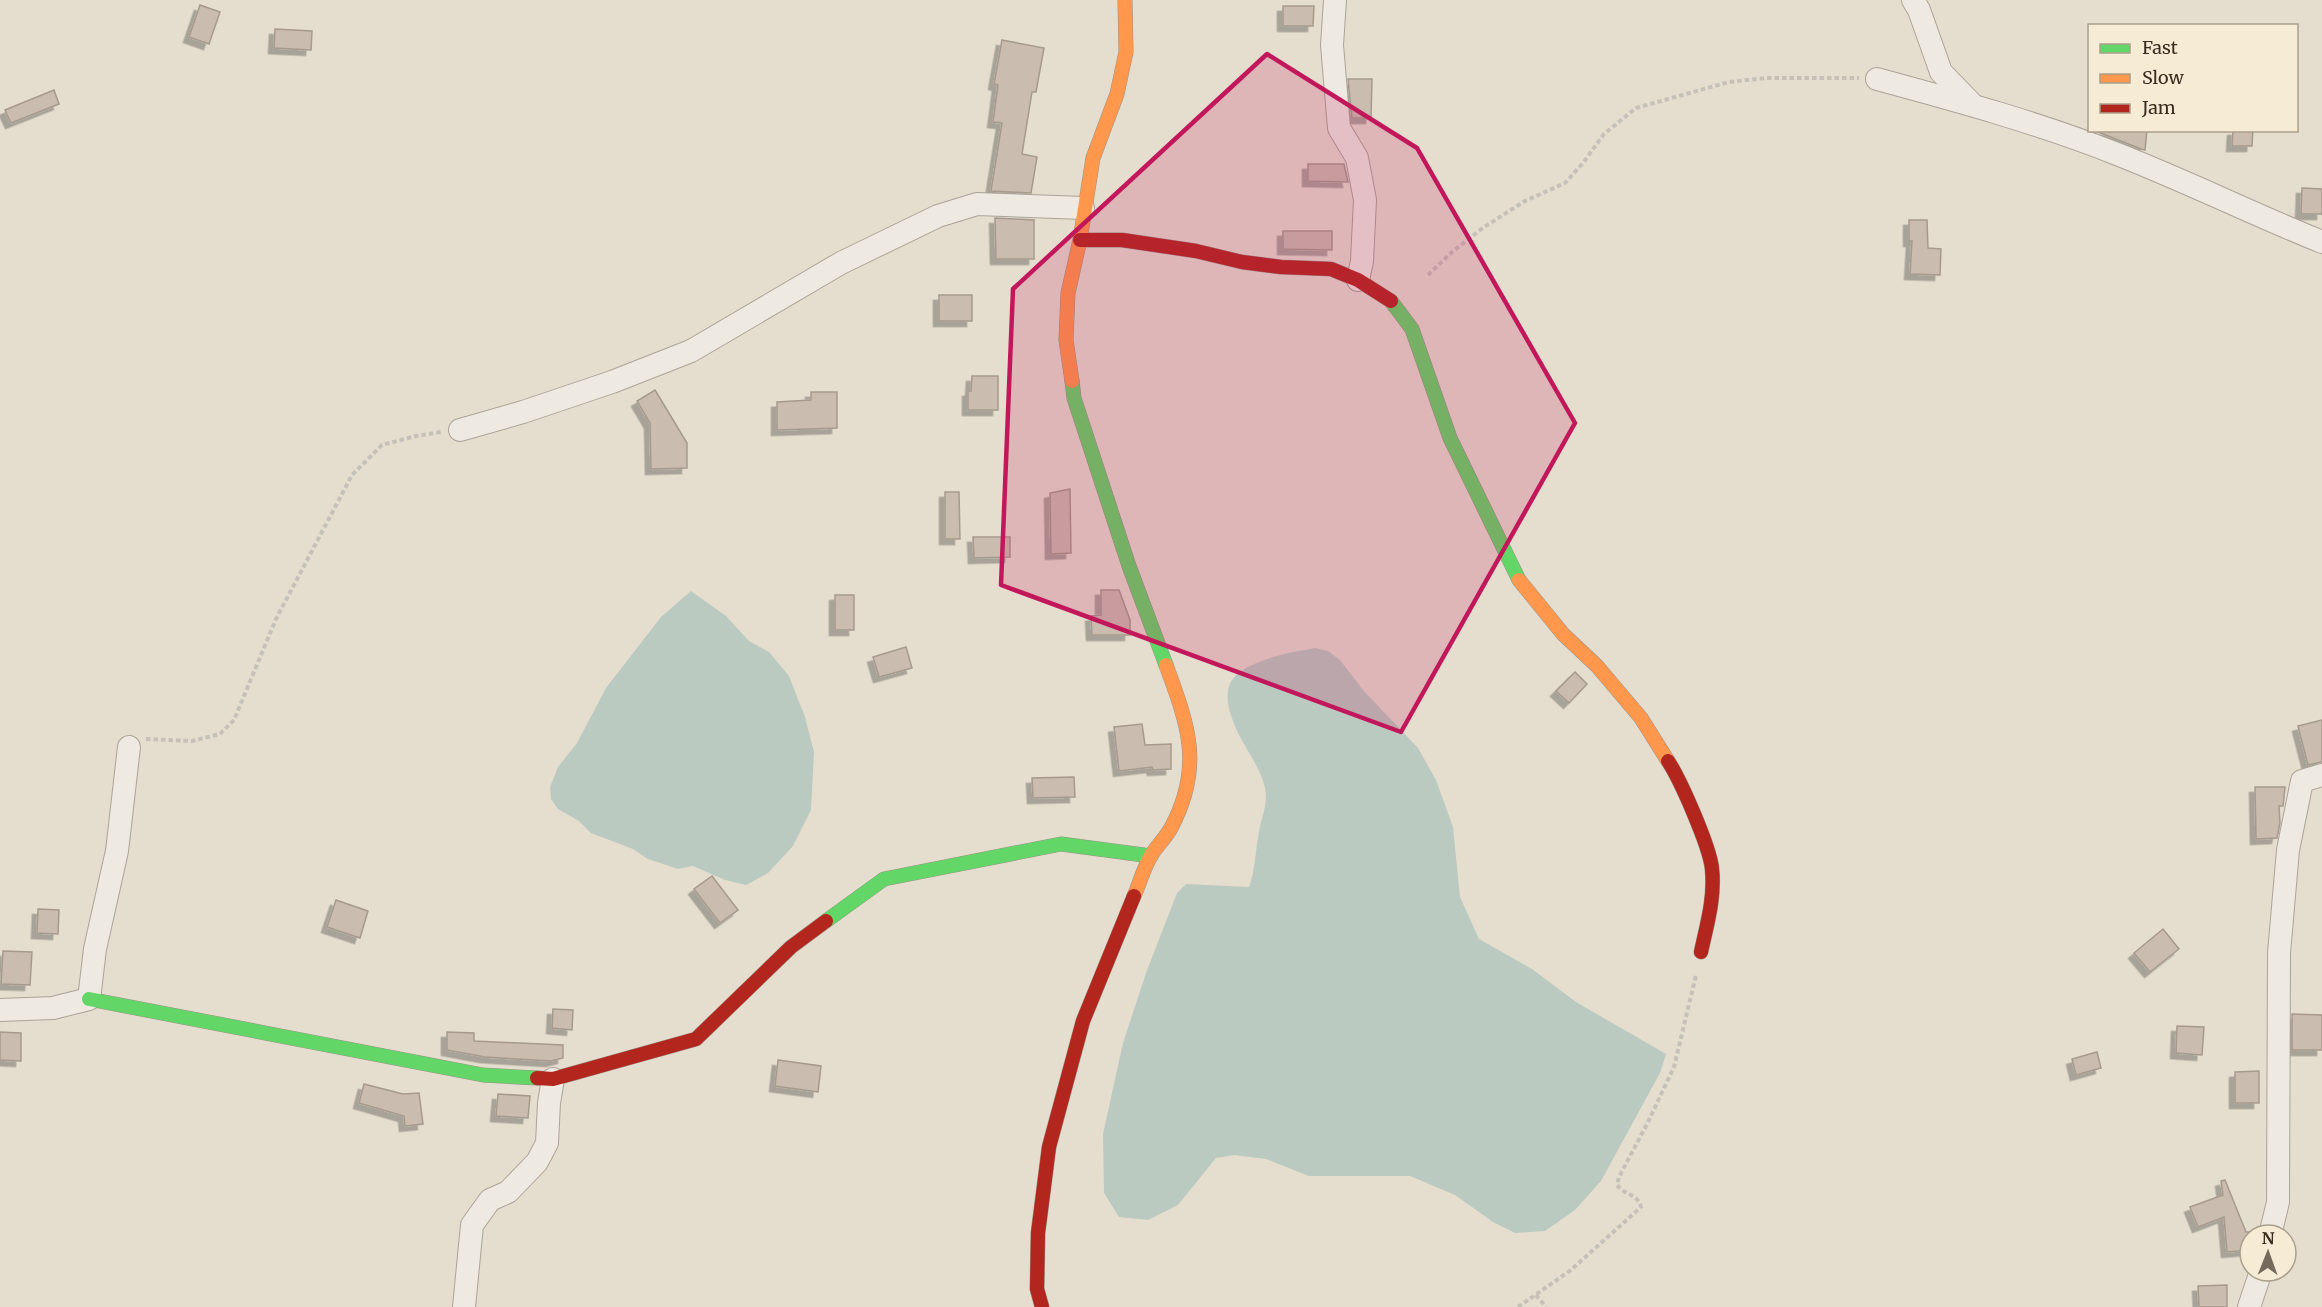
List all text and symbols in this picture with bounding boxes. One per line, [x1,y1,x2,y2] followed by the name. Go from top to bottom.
[2088,24,2298,132] legend
[2142,36,2178,59] text: Fast
[2142,66,2185,89] text: Slow
[2141,96,2176,119] text: Jam
[2238,1223,2298,1283] north arrow
[2262,1228,2275,1248] text: N

